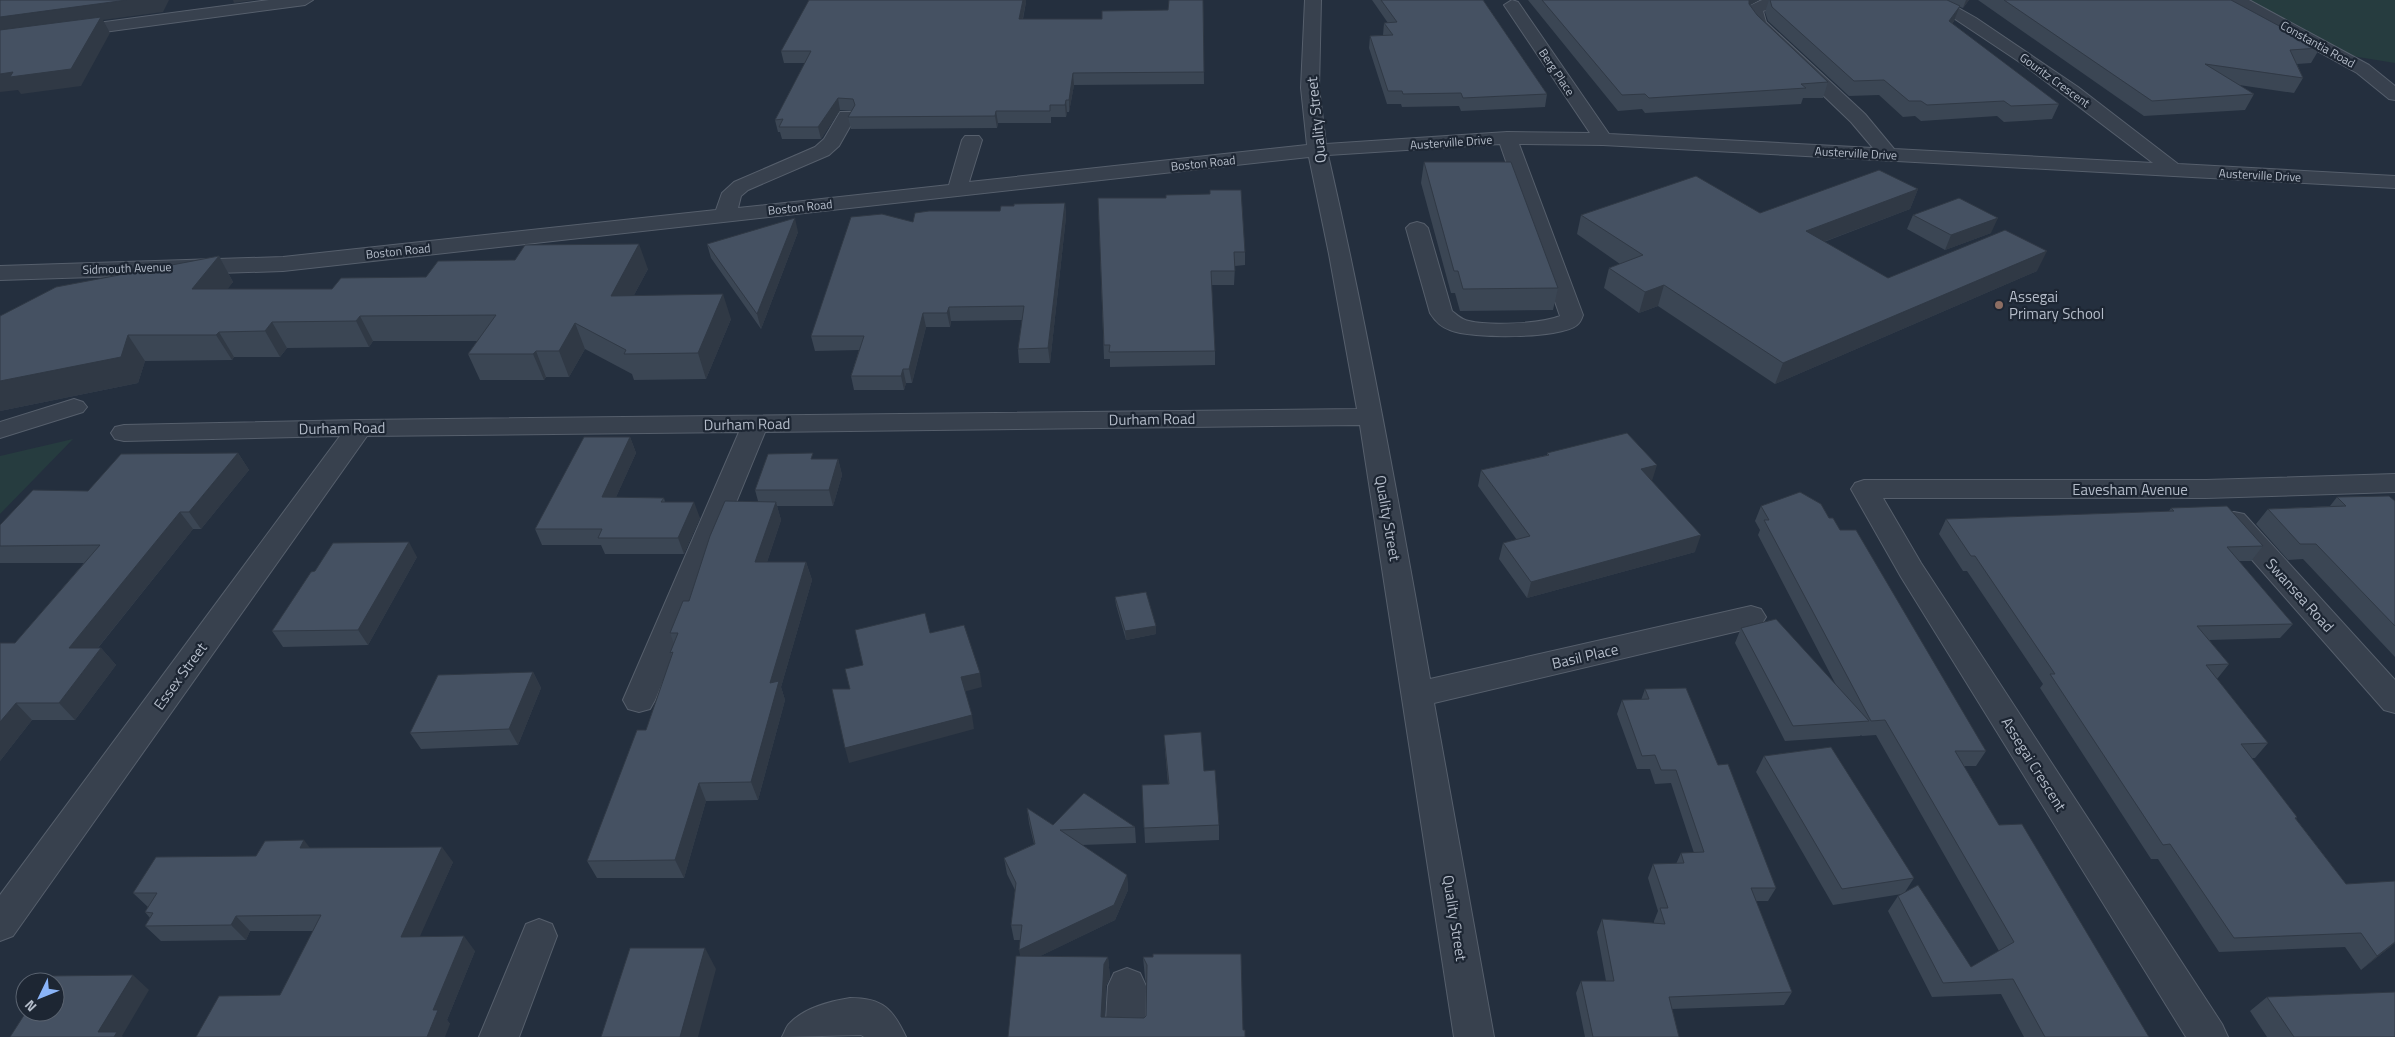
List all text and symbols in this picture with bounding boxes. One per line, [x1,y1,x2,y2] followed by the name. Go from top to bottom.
[2277,16,2359,72] street label: Constantia Road
[1534,45,1580,99] street label: Berg Place
[2016,48,2095,113] street label: Gouritz Crescent
[1300,75,1332,164] street label: Quality Street
[1409,130,1493,154] street label: Austerville Drive
[1814,141,1898,165] street label: Austerville Drive
[1170,150,1236,176] street label: Boston Road
[2218,163,2302,187] street label: Austerville Drive
[767,194,833,220] street label: Boston Road
[365,238,431,264] street label: Boston Road
[82,257,172,279] street label: Sidmouth Avenue
[2009,285,2104,325] place label: Assegai Primary School
[1993,299,2005,311] marker: Assegai Primary School
[1108,407,1196,431] street label: Durham Road
[703,412,791,436] street label: Durham Road
[298,416,386,440] street label: Durham Road
[1369,473,1407,563] street label: Quality Street
[2072,478,2188,501] street label: Eavesham Avenue
[2260,553,2340,637] street label: Swansea Road
[148,637,213,715] street label: Essex Street
[1549,637,1621,675] street label: Basil Place
[1996,712,2073,816] street label: Assegai Crescent
[1437,873,1473,963] street label: Quality Street
[15,972,65,1022] north arrow
[19,995,41,1017] text: N

